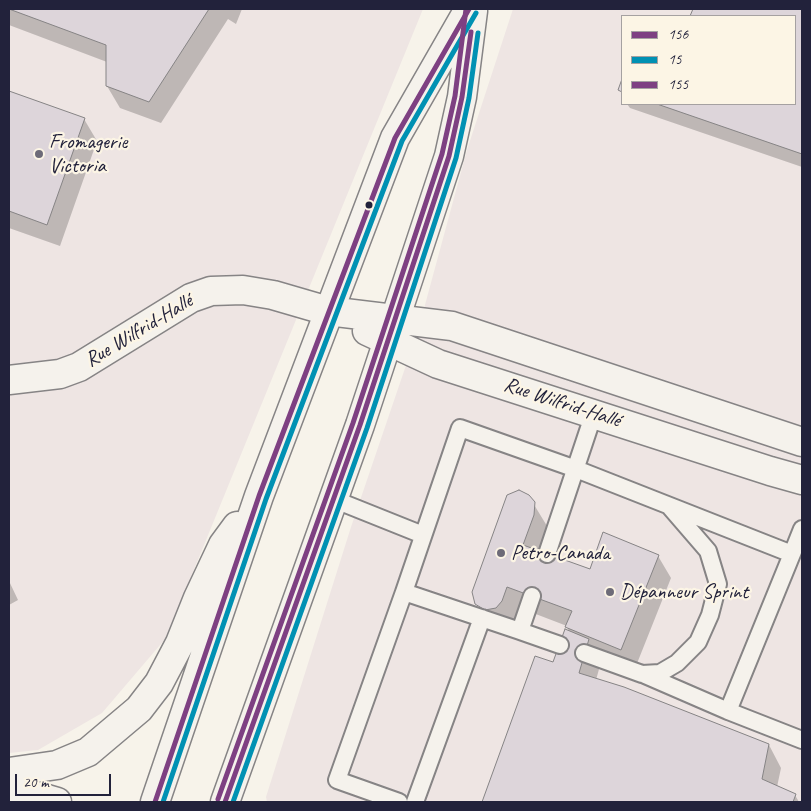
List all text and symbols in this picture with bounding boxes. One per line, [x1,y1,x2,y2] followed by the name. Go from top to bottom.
[621,15,796,105] legend
[668,25,688,44] text: 156
[668,50,682,69] text: 15
[668,75,688,94] text: 155
[49,129,127,179] place label: Fromagerie Victoria
[33,148,45,160] marker: Fromagerie Victoria
[364,200,374,210] unlabelled marker
[81,289,197,373] street label: Rue Wilfrid-Hallé
[500,372,624,434] street label: Rue Wilfrid-Hallé
[511,540,610,566] place label: Petro-Canada
[495,547,507,559] marker: Petro-Canada
[620,579,748,605] place label: Dépanneur Sprint
[604,586,616,598] marker: Dépanneur Sprint
[18,764,114,796] scale bar
[23,773,49,792] text: 20 m

